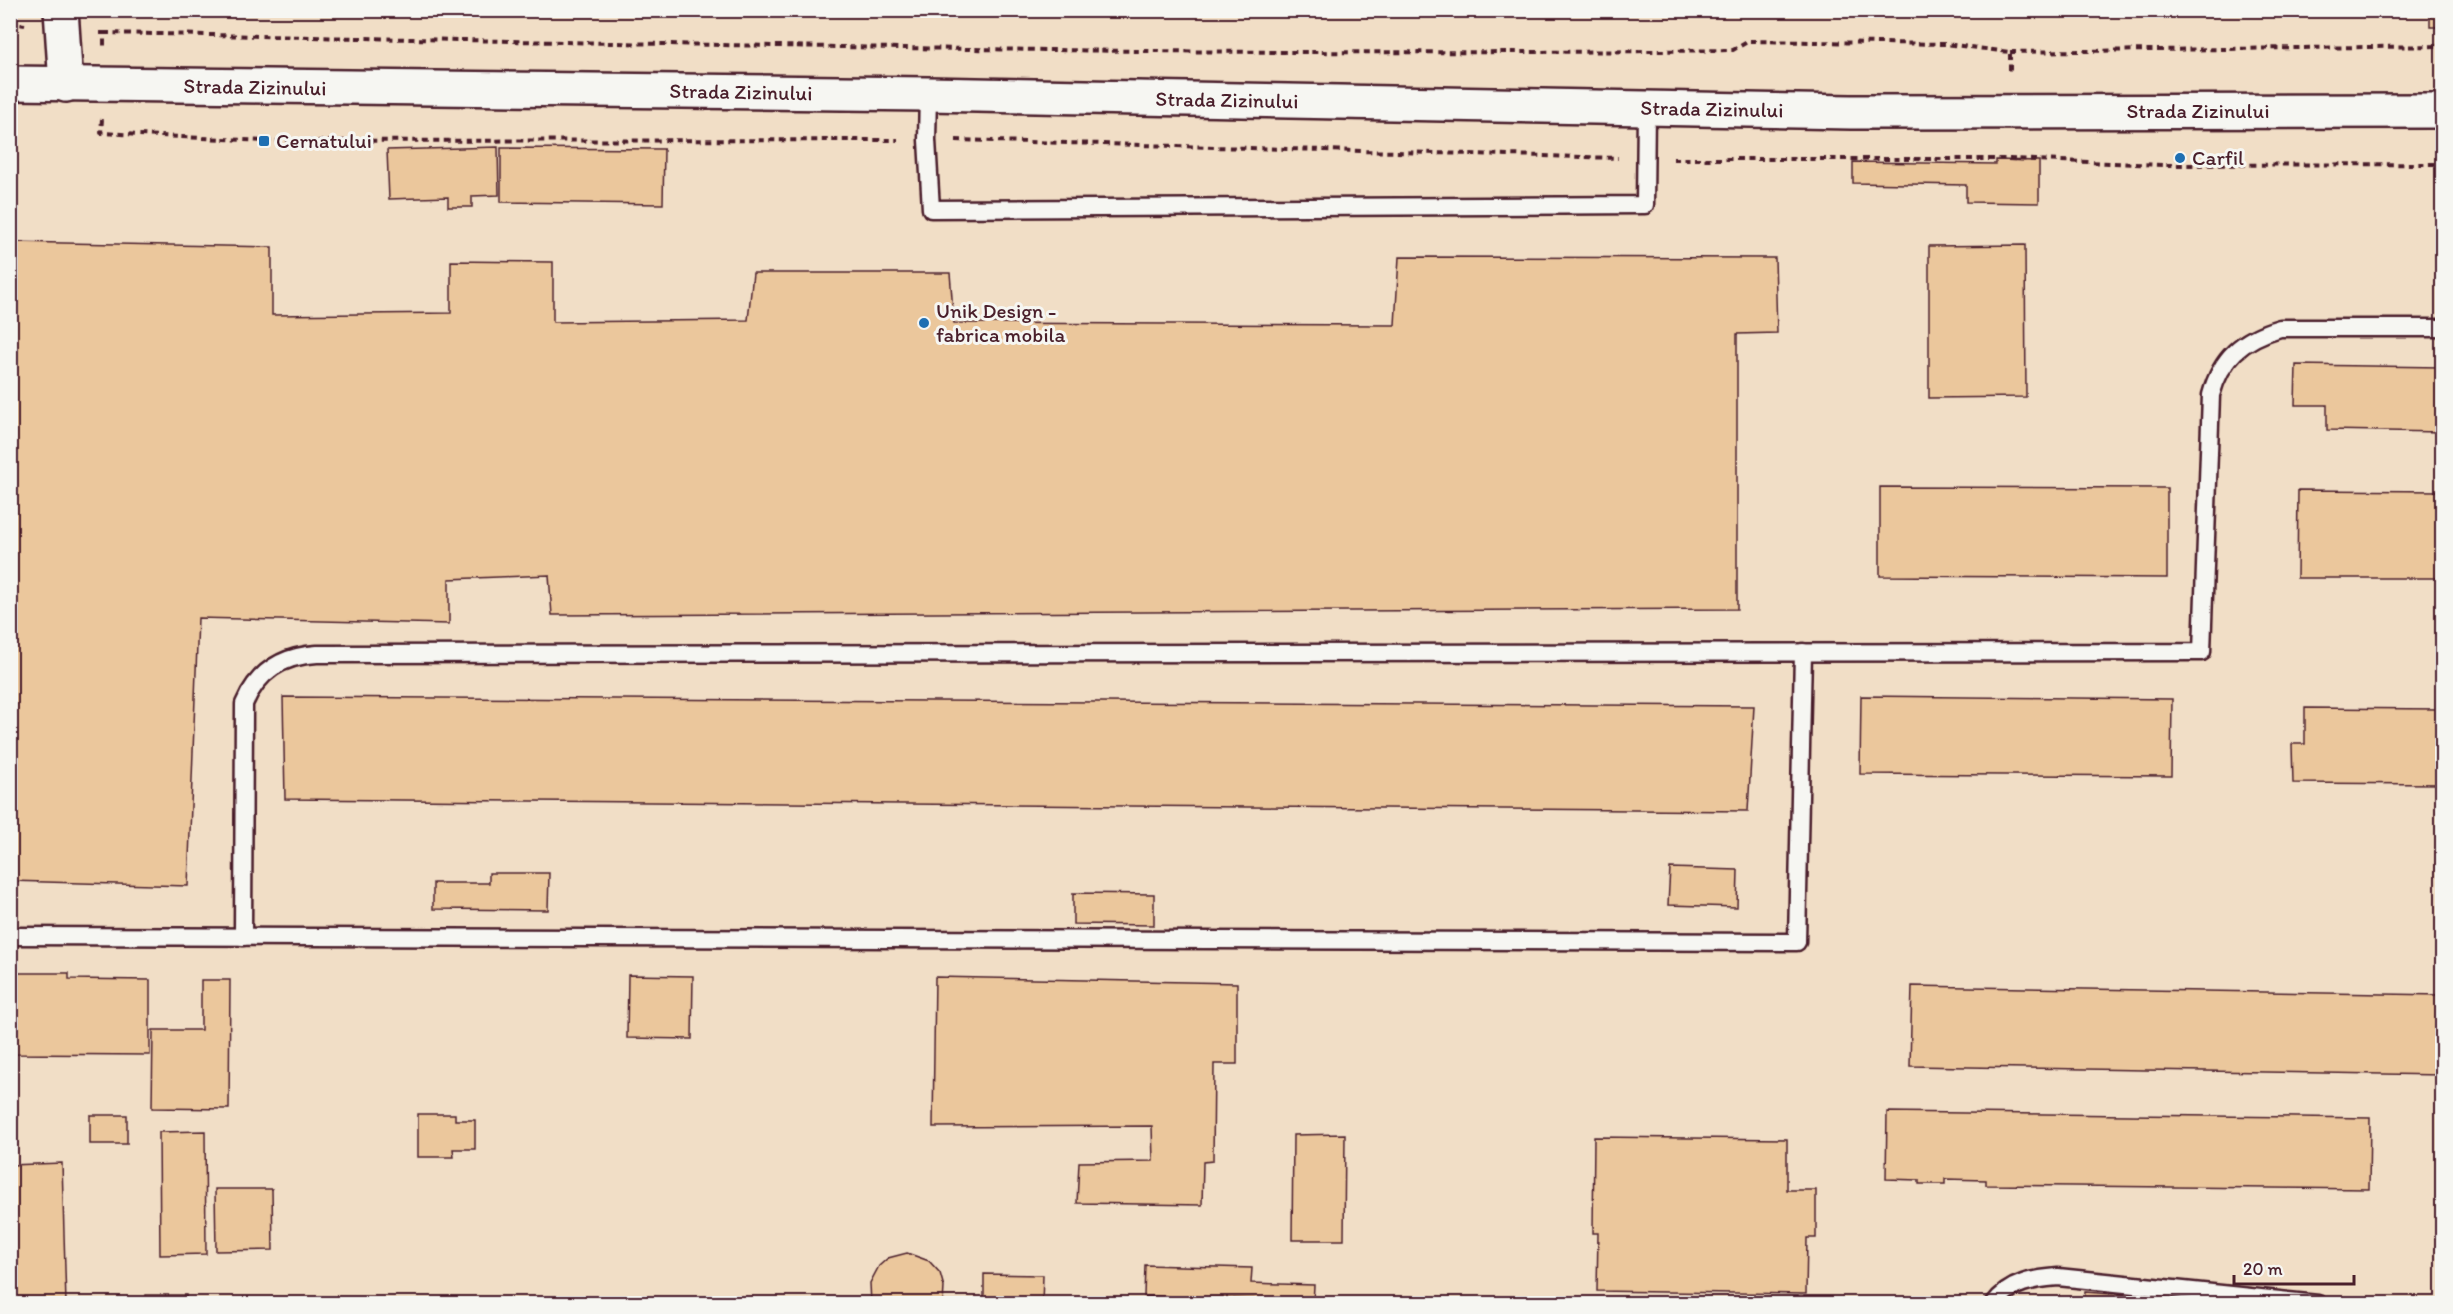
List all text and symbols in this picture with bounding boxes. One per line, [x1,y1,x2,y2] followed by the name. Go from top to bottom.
[183,73,327,100] street label: Strada Zizinului
[669,78,813,105] street label: Strada Zizinului
[1155,86,1299,113] street label: Strada Zizinului
[1640,95,1784,122] street label: Strada Zizinului
[2126,98,2270,123] street label: Strada Zizinului
[276,128,372,153] place label: Cernatului
[257,134,271,148] marker: Cernatului
[2192,145,2244,170] place label: Carfil
[2173,151,2187,165] marker: Carfil
[936,298,1065,347] place label: Unik Design - fabrica mobila
[917,316,931,330] marker: Unik Design - fabrica mobila
[2234,1248,2354,1286] scale bar
[2243,1258,2283,1280] text: 20 m

